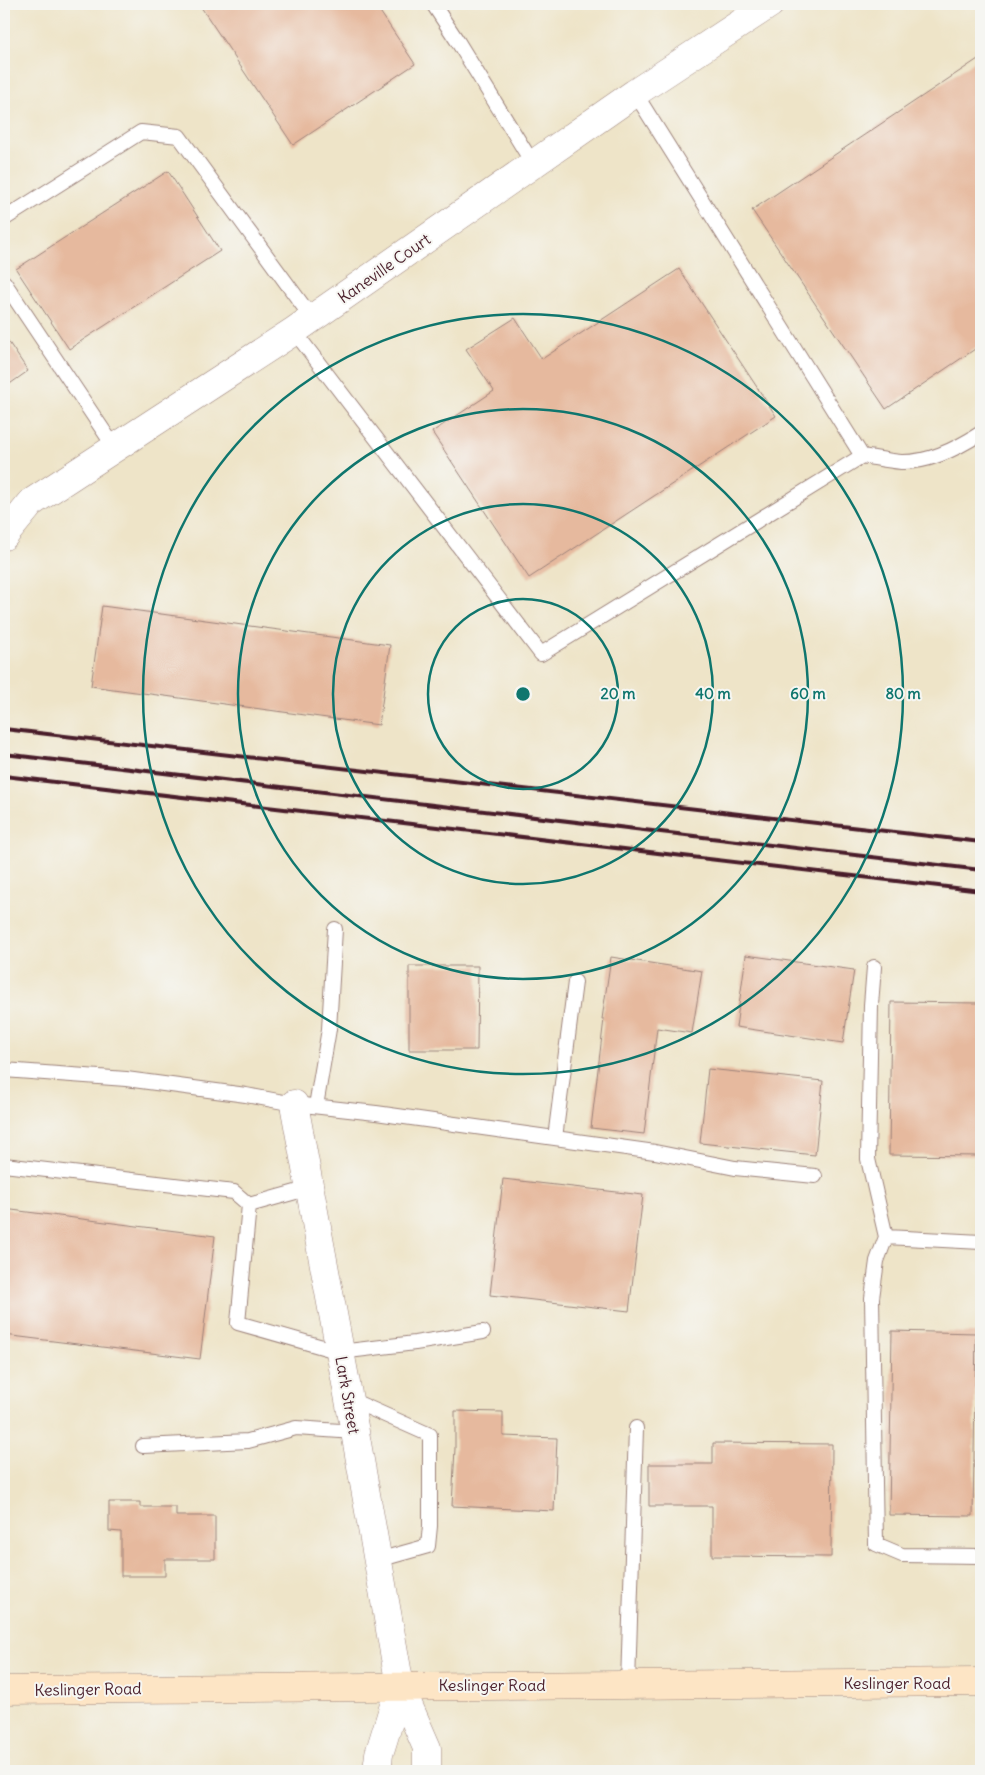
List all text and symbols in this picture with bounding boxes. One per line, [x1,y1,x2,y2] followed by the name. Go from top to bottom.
[334,228,435,307] street label: Kaneville Court
[601,684,635,703] text: 20 m
[695,684,731,703] text: 40 m
[790,684,826,703] text: 60 m
[885,684,921,703] text: 80 m
[514,685,532,703] centre of rings
[331,1354,365,1436] street label: Lark Street
[843,1673,951,1693] street label: Keslinger Road
[438,1675,546,1695] street label: Keslinger Road
[34,1678,142,1700] street label: Keslinger Road

